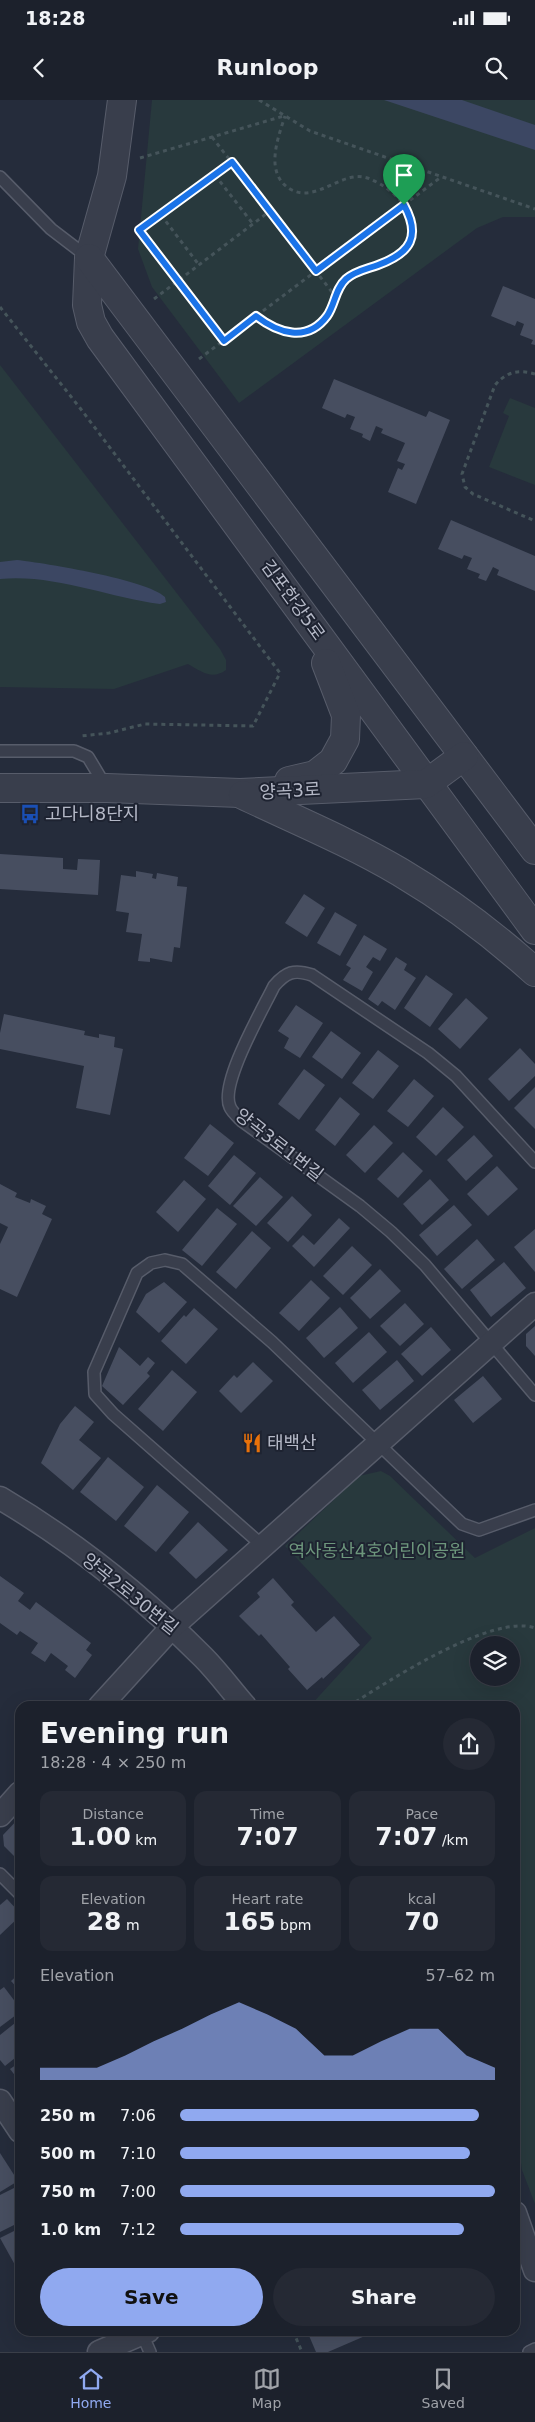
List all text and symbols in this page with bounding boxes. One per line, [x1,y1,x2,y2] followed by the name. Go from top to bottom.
[25,7,85,29] text: 18:28
[25,54,53,82] icon: back
[482,54,510,82] icon: search
[217,55,318,80] text: Runloop
[383,154,425,205] pin
[390,161,418,189] icon: arrive
[257,555,330,644] street label: 김포한강5로
[259,778,321,803] street label: 양곡3로
[19,803,41,825] bus stop icon: 고다니8단지
[45,803,139,824] place label: 고다니8단지
[231,1104,327,1185] street label: 양곡3로1번길
[241,1432,263,1454] restaurant icon: 태백산
[267,1432,317,1453] place label: 태백산
[288,1540,466,1561] park label: 역사동산4호어린이공원
[78,1549,182,1639] street label: 양곡2로30번길
[470,1636,520,1686] map controls
[470,1636,520,1686] button: layers
[40,1717,229,1750] text: Evening run
[443,1718,495,1770] button: share
[40,1753,186,1772] text: 18:28 · 4 × 250 m
[83,1806,144,1822] text: Distance
[250,1806,285,1822] text: Time
[405,1806,438,1822] text: Pace
[69,1822,131,1851] text: 1.00
[236,1822,299,1851] text: 7:07
[375,1822,437,1851] text: 7:07
[131,1832,157,1848] text: km
[437,1832,468,1848] text: /km
[81,1891,146,1907] text: Elevation
[232,1891,303,1907] text: Heart rate
[408,1891,436,1907] text: kcal
[87,1907,122,1936] text: 28
[223,1907,276,1936] text: 165
[404,1907,439,1936] text: 70
[122,1917,140,1933] text: m
[276,1917,312,1933] text: bpm
[40,1966,114,1985] text: Elevation
[426,1966,495,1985] text: 57–62 m
[40,2106,96,2125] text: 250 m
[120,2106,156,2125] text: 7:06
[40,2144,96,2163] text: 500 m
[120,2144,156,2163] text: 7:10
[40,2182,96,2201] text: 750 m
[120,2182,156,2201] text: 7:00
[40,2220,101,2239] text: 1.0 km
[120,2220,156,2239] text: 7:12
[40,2268,263,2326] button: Save
[273,2268,495,2326] button: Share
[70,2365,111,2411] tab: Home
[252,2365,281,2411] tab: Map
[422,2365,465,2411] tab: Saved

